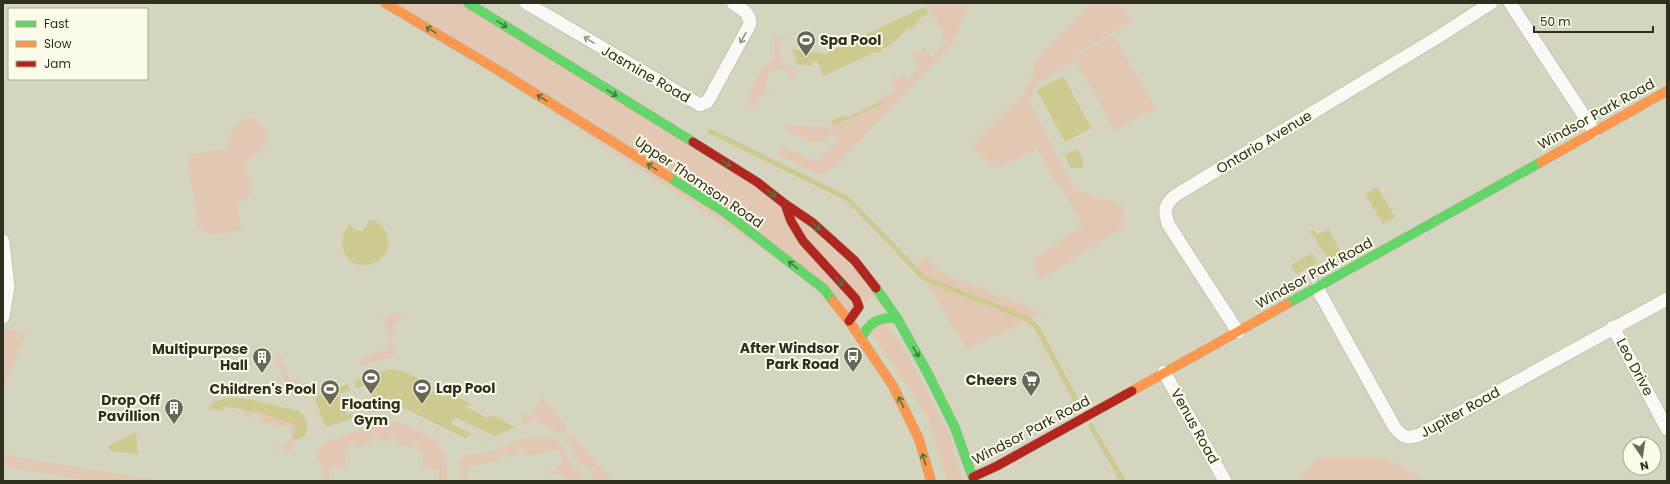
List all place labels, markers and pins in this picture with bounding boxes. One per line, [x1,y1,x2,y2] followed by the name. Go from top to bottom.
[795,29,817,57] sports icon: Spa Pool
[820,30,881,50] place label: Spa Pool
[740,338,839,374] place label: After Windsor Park Road
[152,339,248,375] place label: Multipurpose Hall
[842,345,864,373] bus stop icon: After Windsor Park Road
[251,346,273,374] building icon: Multipurpose Hall
[360,367,382,395] sports icon: Floating Gym
[1020,369,1042,397] supermarket icon: Cheers
[966,370,1017,390] place label: Cheers
[411,377,433,405] sports icon: Lap Pool
[319,378,341,406] sports icon: Children's Pool
[436,378,495,398] place label: Lap Pool
[210,379,316,399] place label: Children's Pool
[98,390,160,426] place label: Drop Off Pavillion
[342,394,400,430] place label: Floating Gym
[163,397,185,425] building icon: Drop Off Pavillion

